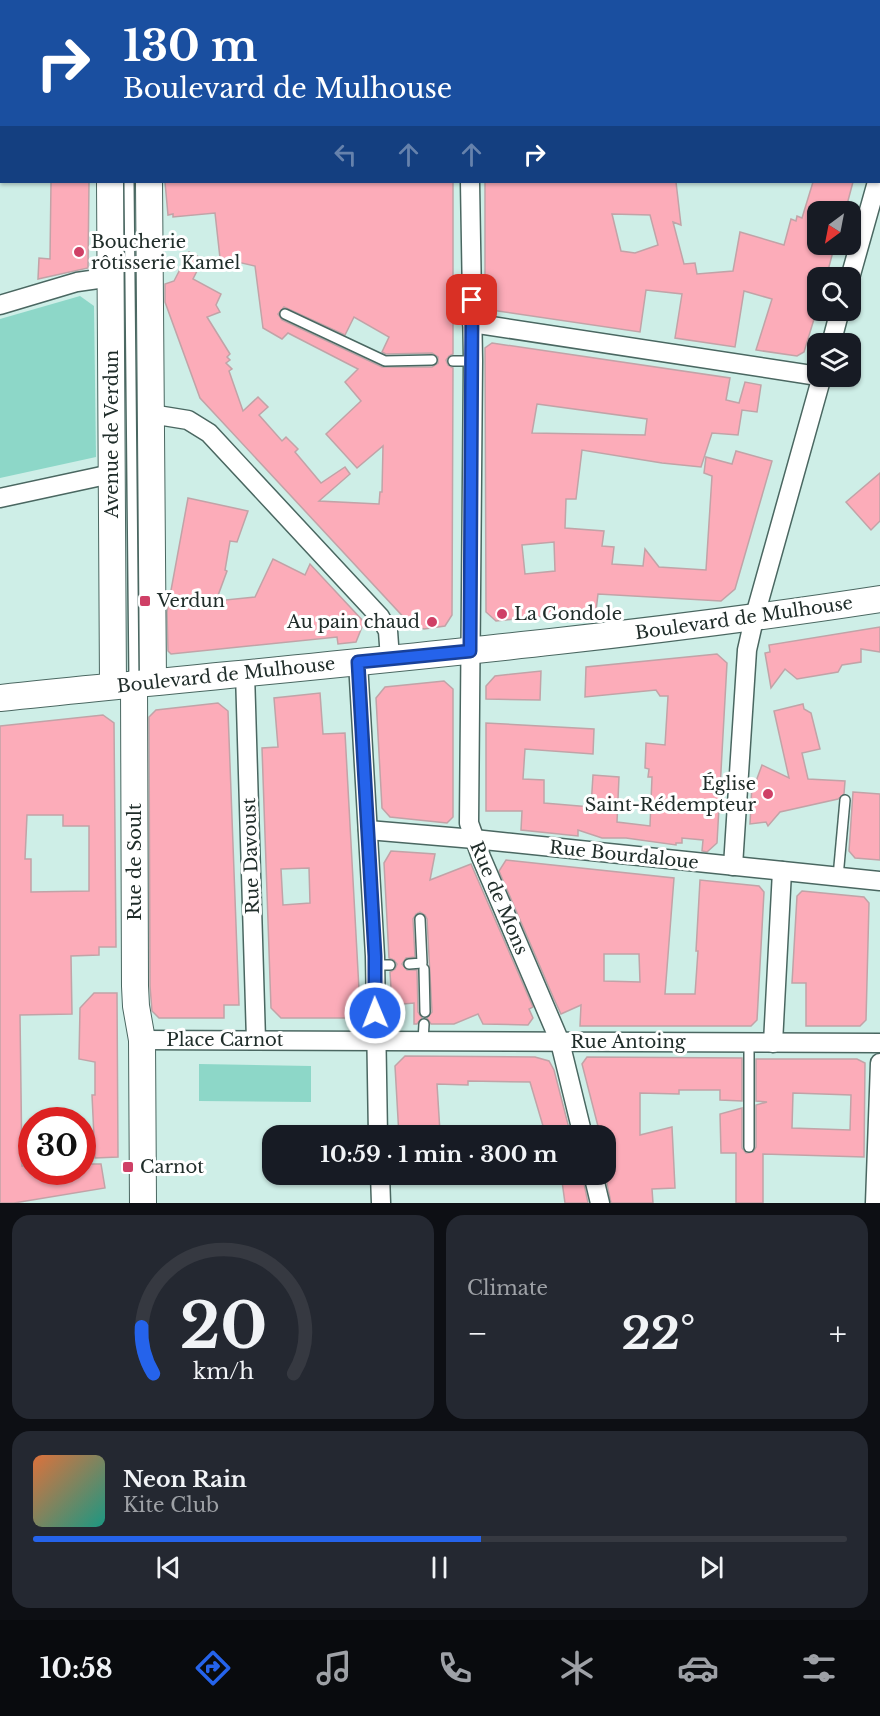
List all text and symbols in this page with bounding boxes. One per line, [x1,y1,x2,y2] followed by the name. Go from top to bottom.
[123,20,257,72] text: 130 m
[24,24,102,102] icon: right
[123,72,452,105] text: Boulevard de Mulhouse
[329,138,362,171] icon: left
[392,138,425,171] icon: ahead
[455,138,488,171] icon: ahead
[518,138,551,171] icon: right
[807,201,861,255] north arrow
[807,201,861,387] map controls
[91,231,241,274] place label: Boucherie rôtisserie Kamel
[72,245,86,259] marker: Boucherie rôtisserie Kamel
[807,267,861,321] button: search
[446,274,497,325] pin
[455,283,488,316] icon: arrive
[807,333,861,387] button: layers
[101,350,123,519] street label: Avenue de Verdun
[156,590,225,612] place label: Verdun
[634,592,854,644] street label: Boulevard de Mulhouse
[138,594,152,608] marker: Verdun
[514,603,622,625] place label: La Gondole
[495,607,509,621] marker: La Gondole
[286,611,420,633] place label: Au pain chaud
[425,615,439,629] marker: Au pain chaud
[116,653,336,697] street label: Boulevard de Mulhouse
[585,772,756,816] place label: Église Saint-Rédempteur
[761,787,775,801] marker: Église Saint-Rédempteur
[238,797,264,915] street label: Rue Davoust
[124,803,146,921] street label: Rue de Soult
[548,836,700,874] street label: Rue Bourdaloue
[465,838,533,958] street label: Rue de Mons
[343,981,407,1045] position arrow
[166,1029,284,1051] street label: Place Carnot
[570,1031,686,1053] street label: Rue Antoing
[18,1107,96,1185] speed limit sign: 30
[320,1141,558,1168] text: 10:59 · 1 min · 300 m
[140,1156,204,1178] place label: Carnot
[121,1160,135,1174] marker: Carnot
[467,1276,548,1300] text: Climate
[179,1287,267,1365] text: 20
[622,1305,695,1361] text: 22°
[467,1313,488,1354] text: −
[829,1313,847,1354] text: +
[193,1358,254,1385] text: km/h
[123,1466,247,1493] text: Neon Rain
[123,1493,219,1517] text: Kite Club
[152,1551,185,1584] icon: previous
[423,1551,456,1584] icon: pause
[695,1551,728,1584] icon: next
[192,1647,234,1689] icon: directions
[313,1647,355,1689] icon: music
[434,1647,476,1689] icon: phone
[556,1647,598,1689] icon: climate
[677,1647,719,1689] icon: car
[798,1647,840,1689] icon: filters
[40,1652,113,1685] text: 10:58

